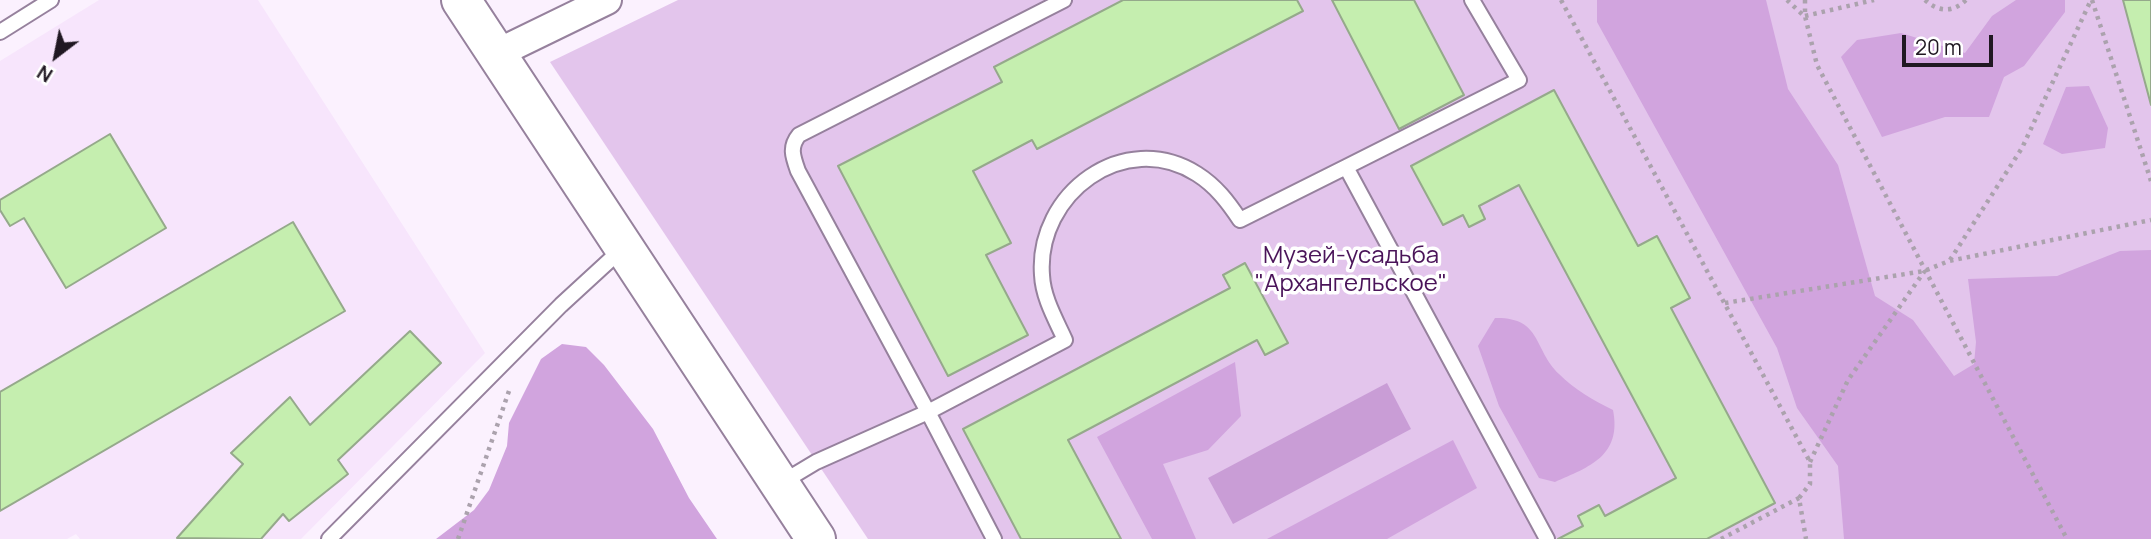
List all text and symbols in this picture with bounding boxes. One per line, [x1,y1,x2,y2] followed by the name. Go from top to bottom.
[21,21,91,91] north arrow
[1906,21,1997,65] scale bar
[1915,33,1962,61] text: 20 m
[32,59,58,88] text: N
[1255,242,1447,298] park label: Музей-усадьба "Архангельское"

